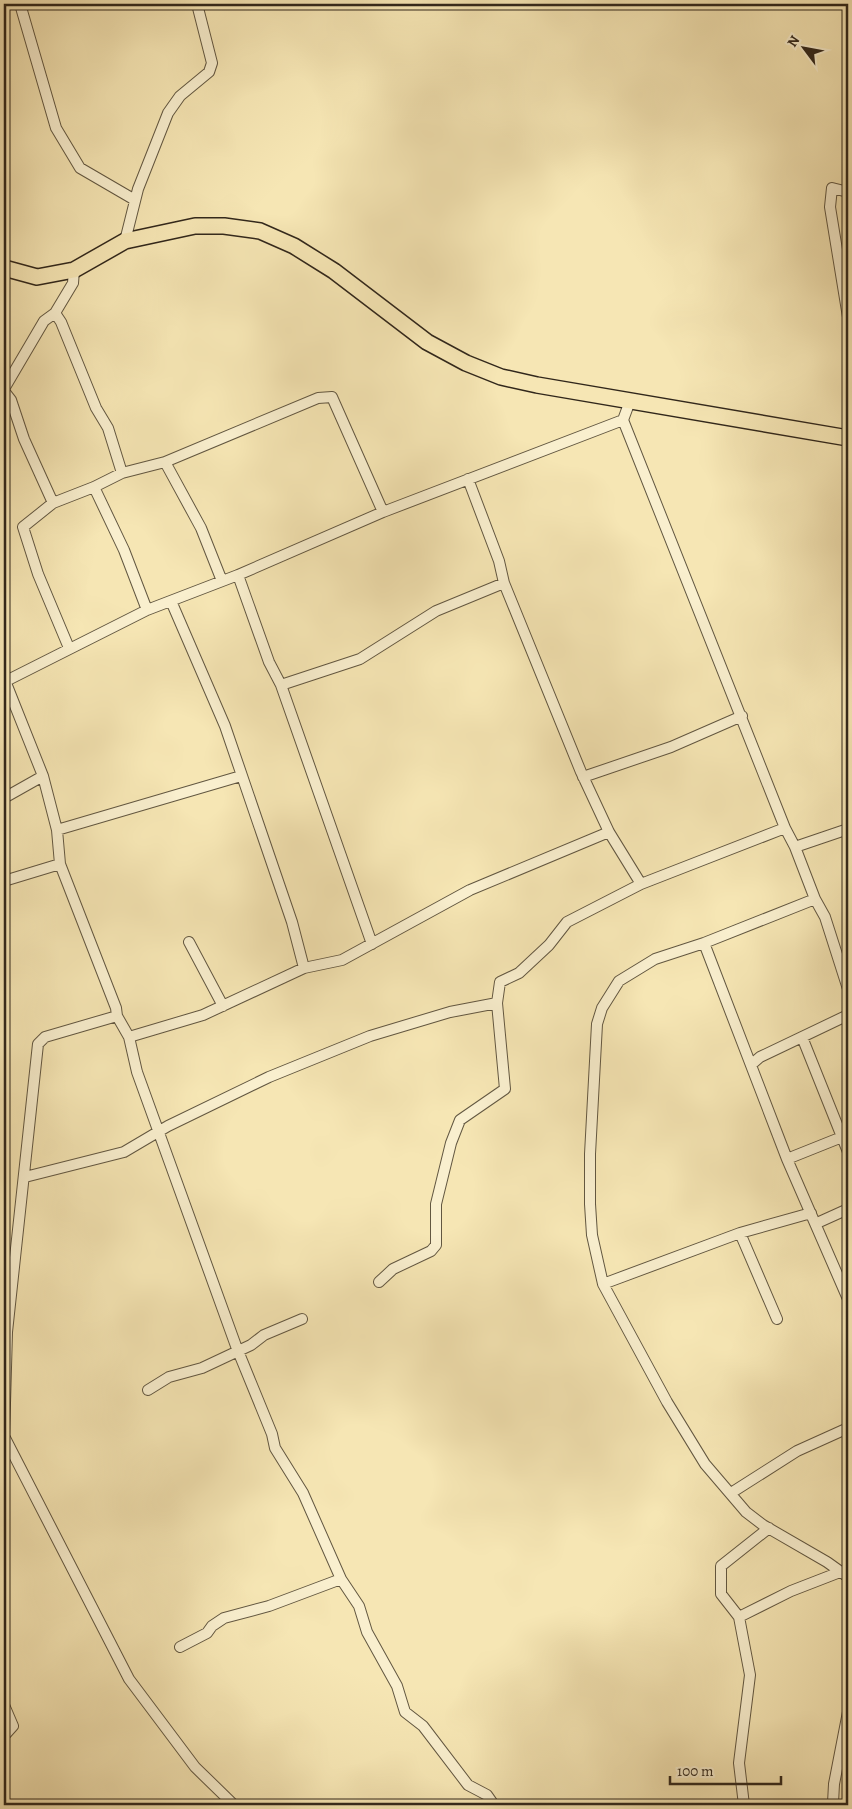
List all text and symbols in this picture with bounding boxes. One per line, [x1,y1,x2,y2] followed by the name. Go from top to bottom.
[780,22,830,72] north arrow
[783,32,804,51] text: N
[670,1754,781,1786] scale bar
[677,1761,714,1781] text: 100 m

